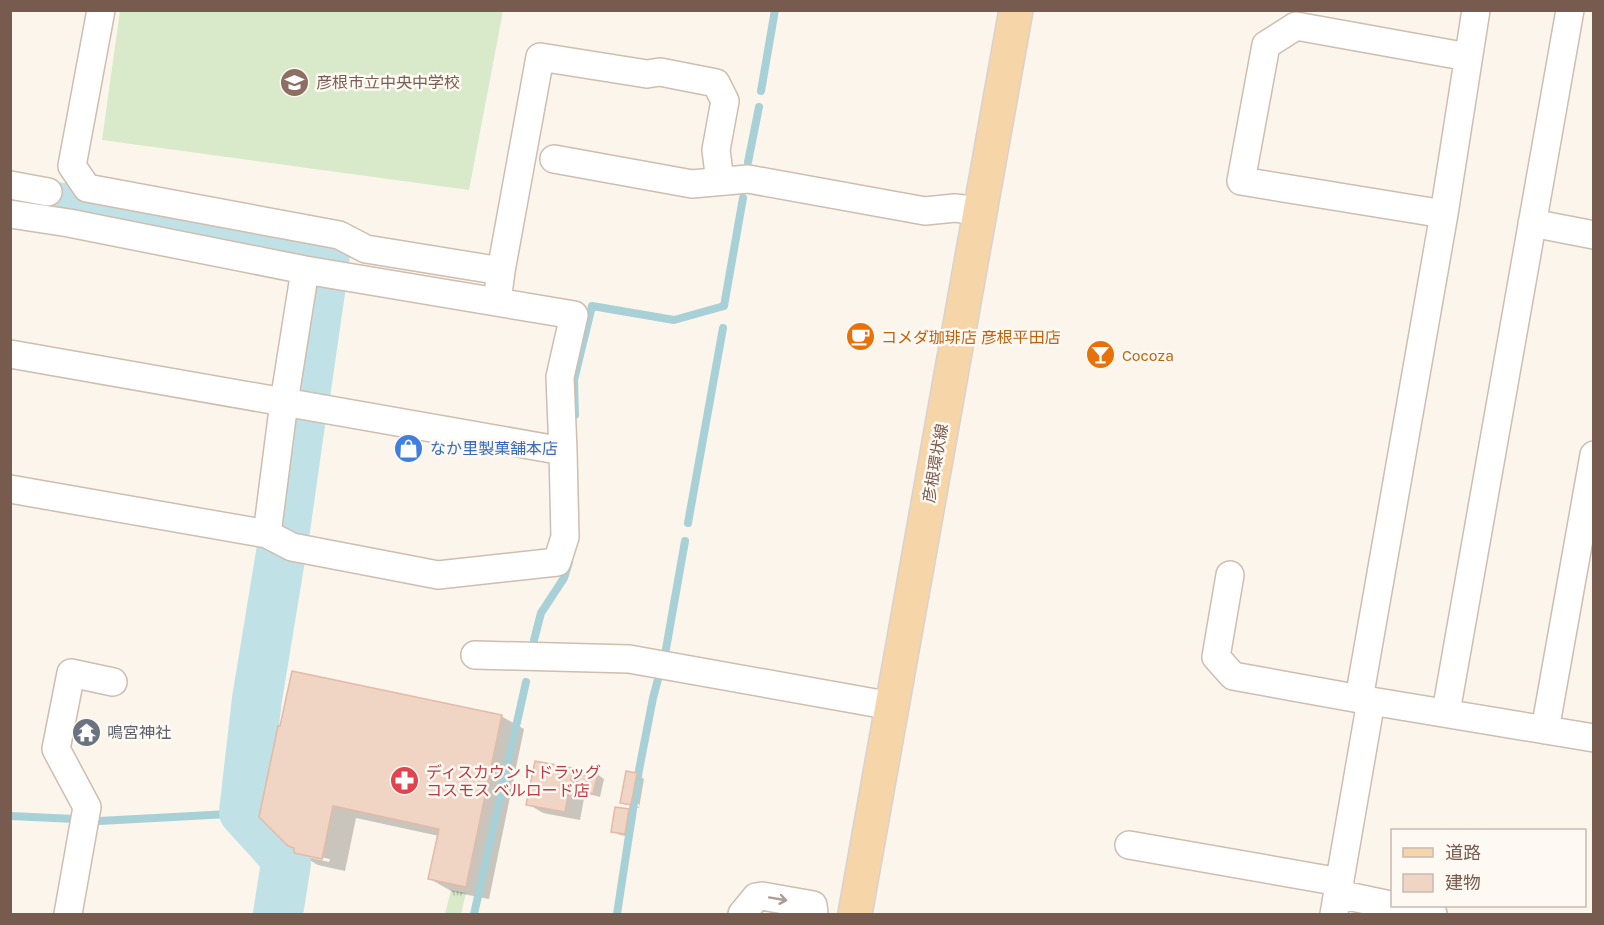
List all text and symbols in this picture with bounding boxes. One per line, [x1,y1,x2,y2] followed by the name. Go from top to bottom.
[279,66,311,98] school or university icon: 彦根市立中央中学校
[316,73,460,92] place label: 彦根市立中央中学校
[844,321,876,353] cafe icon: コメダ珈琲店 彦根平田店
[881,328,1061,347] place label: コメダ珈琲店 彦根平田店
[1085,339,1117,371] bar icon: Cocoza
[1122,346,1174,365] place label: Cocoza
[919,422,952,504] street label: 彦根環状線
[393,432,425,464] shop icon: なか里製菓舗本店
[430,439,558,458] place label: なか里製菓舗本店
[70,716,102,748] temple icon: 鳴宮神社
[107,723,171,742] place label: 鳴宮神社
[426,763,601,800] place label: ディスカウントドラッグ コスモス ベルロード店
[389,765,421,797] pharmacy icon: ディスカウントドラッグ コスモス ベルロード店
[1391,829,1586,907] legend
[1445,842,1481,864] text: 道路
[1445,872,1481,894] text: 建物
[768,893,788,904] one-way arrow

